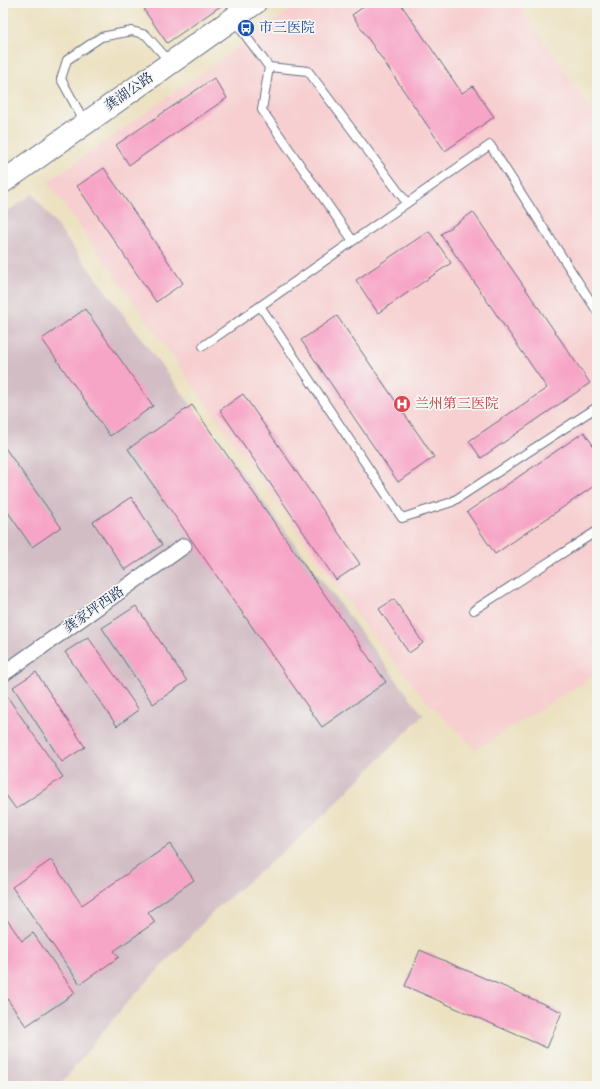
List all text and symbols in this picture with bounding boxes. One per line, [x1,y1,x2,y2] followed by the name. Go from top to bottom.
[236,18,256,38] bus stop icon: 市三医院
[259,19,315,37] place label: 市三医院
[101,69,157,115] street label: 龚湖公路
[392,394,412,414] hospital icon: 兰州第三医院
[415,395,499,413] place label: 兰州第三医院
[60,583,128,637] street label: 龚家坪西路

